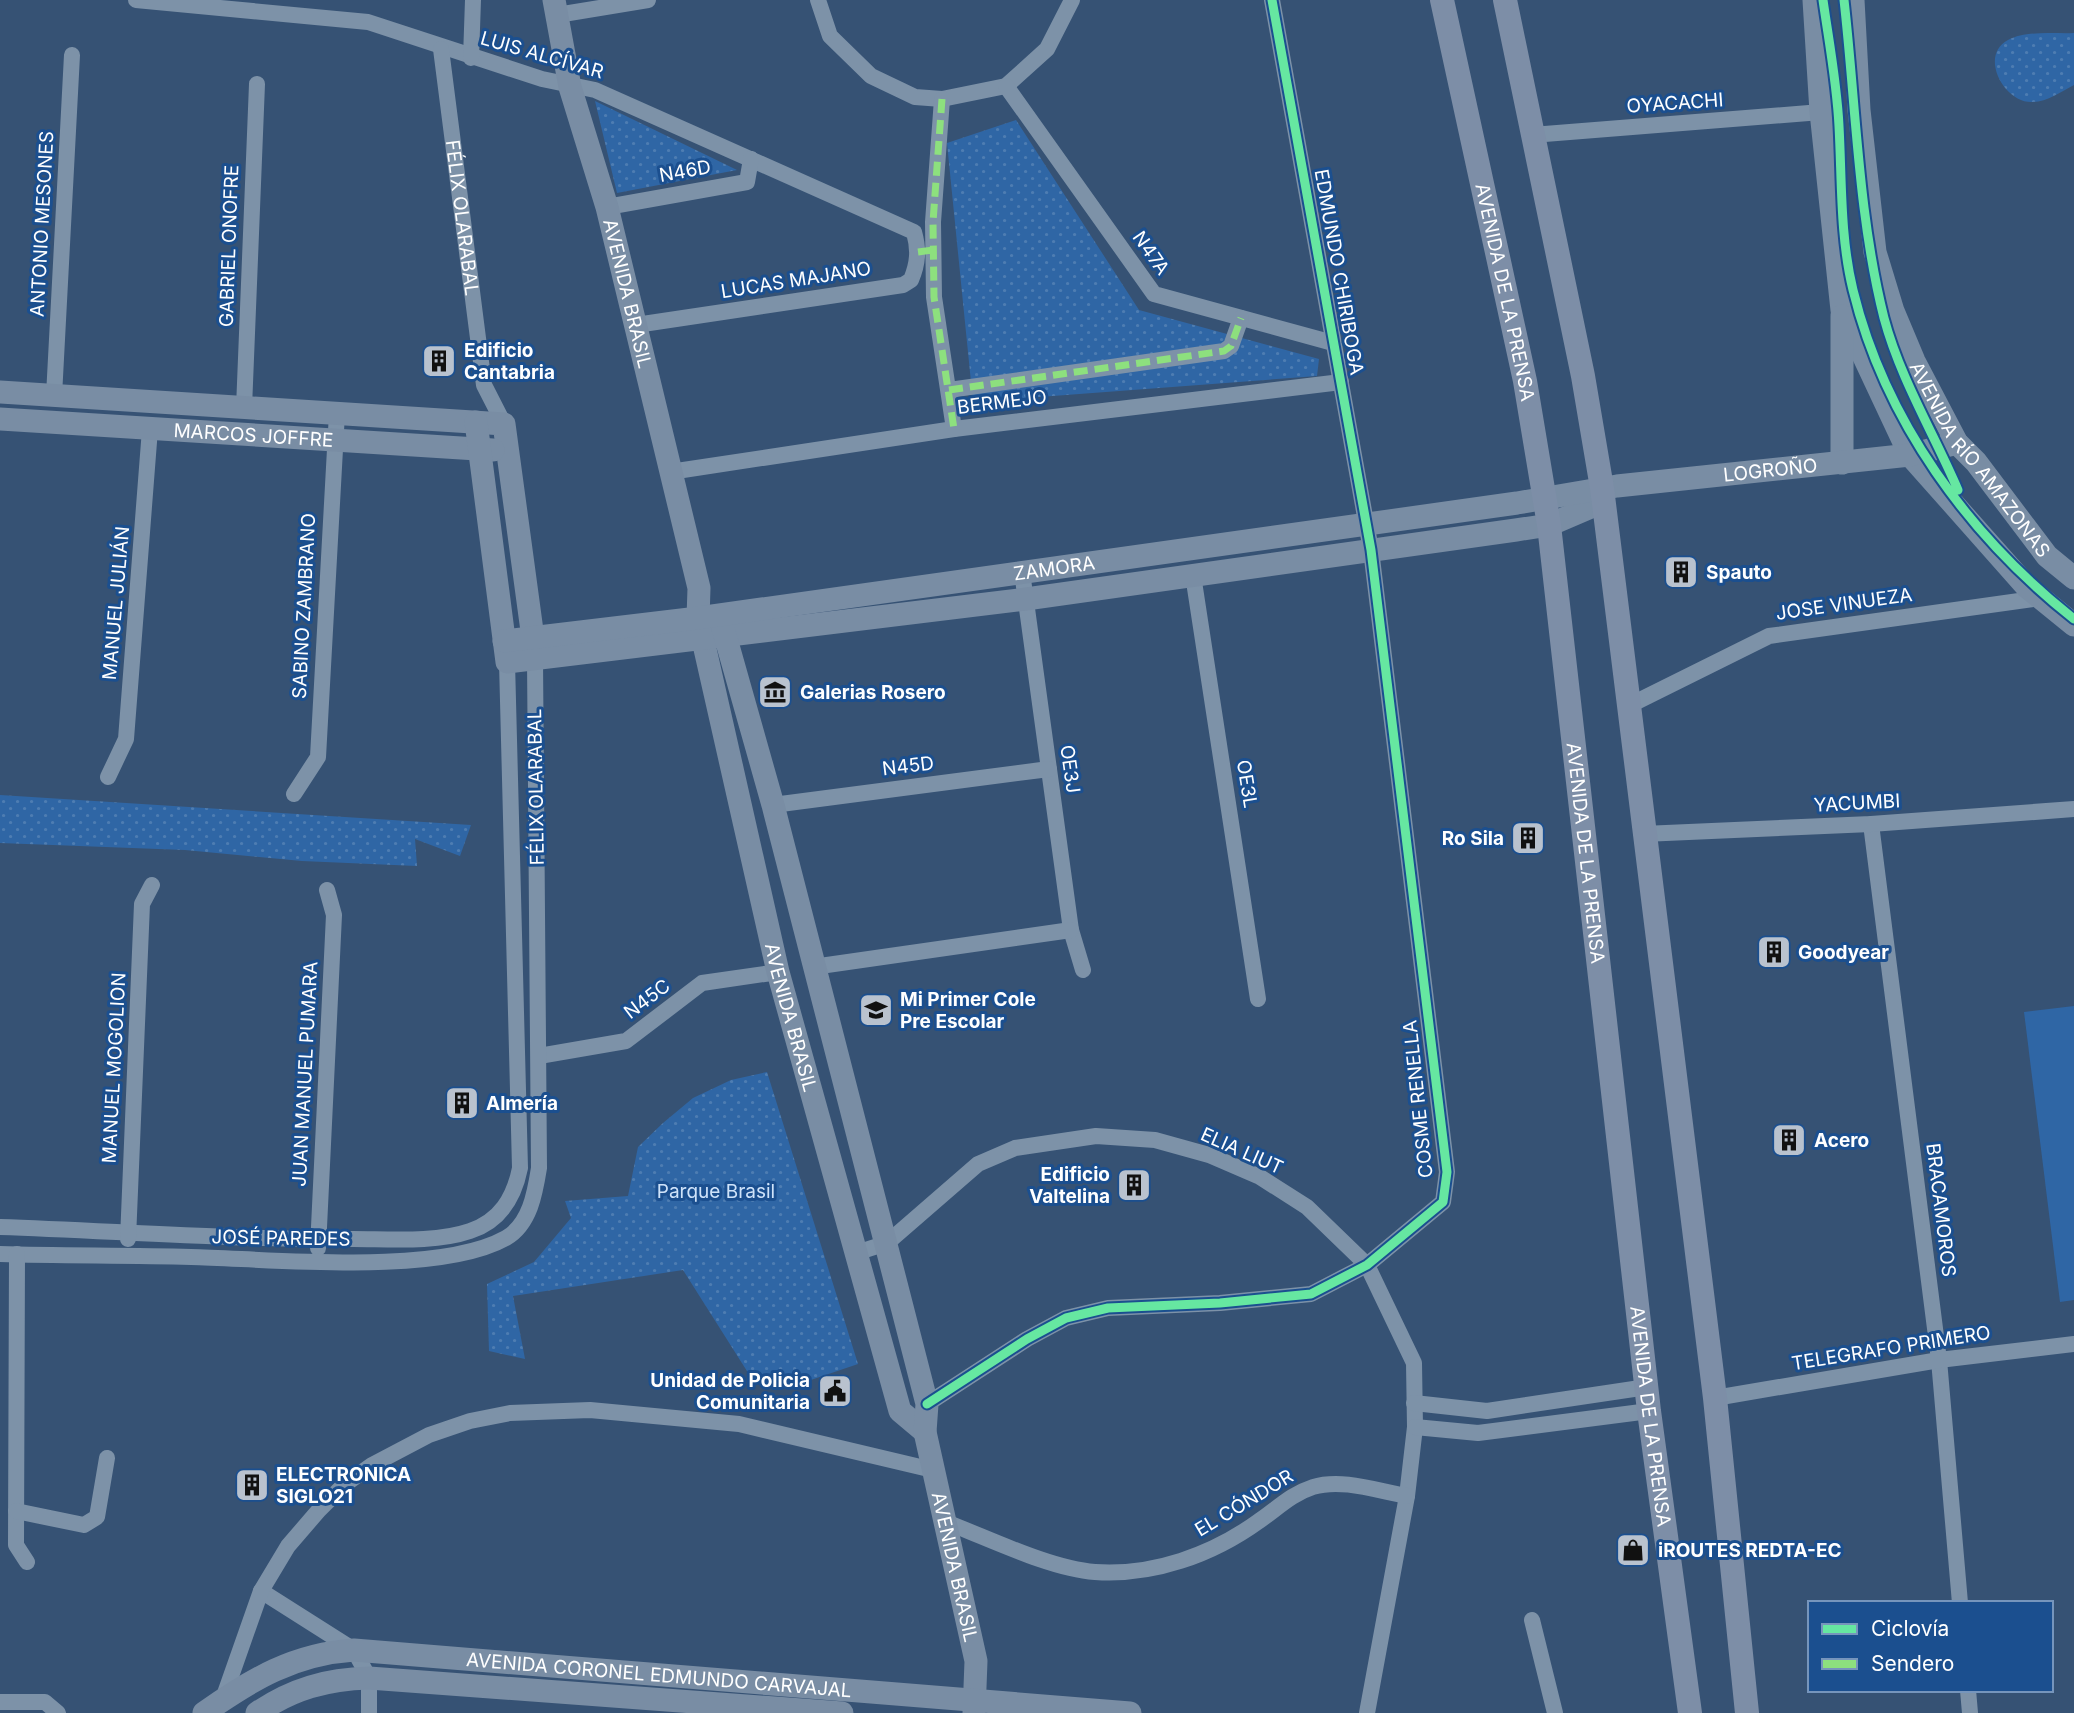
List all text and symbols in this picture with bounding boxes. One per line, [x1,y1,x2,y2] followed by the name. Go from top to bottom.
[478,25,606,84] street label: LUIS ALCÍVAR
[1626,88,1724,118] street label: OYACACHI
[26,130,58,318] street label: ANTONIO MESONES
[441,138,484,297] street label: FÉLIX OLARABAL
[657,155,713,187] street label: N46D
[215,164,243,328] street label: GABRIEL ONOFRE
[1310,167,1368,377] street label: EDMUNDO CHIRIBOGA
[1471,181,1540,403] street label: AVENIDA DE LA PRENSA
[599,216,657,371] street label: AVENIDA BRASIL
[1128,227,1174,279] street label: N47A
[719,257,873,303] street label: LUCAS MAJANO
[464,339,555,384] place label: Edificio Cantabria
[420,342,458,380] building icon: Edificio Cantabria
[1905,358,2055,562] street label: AVENIDA RÍO AMAZONAS
[956,385,1048,419] street label: BERMEJO
[173,418,334,451] street label: MARCOS JOFFRE
[1722,453,1819,486] street label: LOGROÑO
[288,513,320,699] street label: SABINO ZAMBRANO
[97,525,134,681] street label: MANUEL JULIÁN
[1012,551,1096,585] street label: ZAMORA
[1662,553,1700,591] building icon: Spauto
[1706,561,1772,584] place label: Spauto
[1774,583,1914,625] street label: JOSE VINUEZA
[756,673,794,711] museum icon: Galerias Rosero
[800,681,946,704] place label: Galerias Rosero
[522,708,549,866] street label: FÉLIX OLARABAL
[1562,741,1610,965] street label: AVENIDA DE LA PRENSA
[1055,743,1085,795] street label: OE3J
[881,751,935,781] street label: N45D
[1232,758,1262,810] street label: OE3L
[1813,789,1901,817] street label: YACUMBI
[1509,819,1547,857] building icon: Ro Sila
[1442,827,1504,850] place label: Ro Sila
[1755,933,1793,971] building icon: Goodyear
[760,941,822,1094] street label: AVENIDA BRASIL
[1798,941,1889,964] place label: Goodyear
[288,961,322,1187] street label: JUAN MANUEL PUMARA
[98,972,130,1164] street label: MANUEL MOGOLION
[619,974,675,1024] street label: N45C
[900,988,1036,1033] place label: Mi Primer Cole Pre Escolar
[857,991,895,1029] school or university icon: Mi Primer Cole Pre Escolar
[1398,1019,1438,1179] street label: COSME RENELLA
[443,1084,481,1122] building icon: Almería
[486,1092,558,1115] place label: Almería
[1770,1121,1808,1159] building icon: Acero
[1197,1123,1287,1179] street label: ELIA LIUT
[1814,1129,1869,1152] place label: Acero
[1921,1142,1961,1278] street label: BRACAMOROS
[1029,1163,1110,1208] place label: Edificio Valtelina
[1115,1166,1153,1204] building icon: Edificio Valtelina
[657,1180,775,1203] park label: Parque Brasil
[211,1224,351,1251] street label: JOSÉ PAREDES
[1626,1305,1676,1528] street label: AVENIDA DE LA PRENSA
[1790,1321,1992,1375] street label: TELEGRAFO PRIMERO
[650,1369,810,1414] place label: Unidad de Policia Comunitaria
[816,1372,854,1410] public building icon: Unidad de Policia Comunitaria
[276,1463,411,1508] place label: ELECTRONICA SIGLO21
[1191,1465,1297,1541] street label: EL CÓNDOR
[233,1466,271,1504] building icon: ELECTRONICA SIGLO21
[927,1490,983,1644] street label: AVENIDA BRASIL
[1614,1531,1652,1569] shop icon: iROUTES REDTA-EC
[1658,1539,1842,1562] place label: iROUTES REDTA-EC
[1808,1601,2053,1692] legend
[1871,1616,1949,1641] text: Ciclovía
[465,1648,853,1702] street label: AVENIDA CORONEL EDMUNDO CARVAJAL
[1871,1651,1954,1676] text: Sendero

